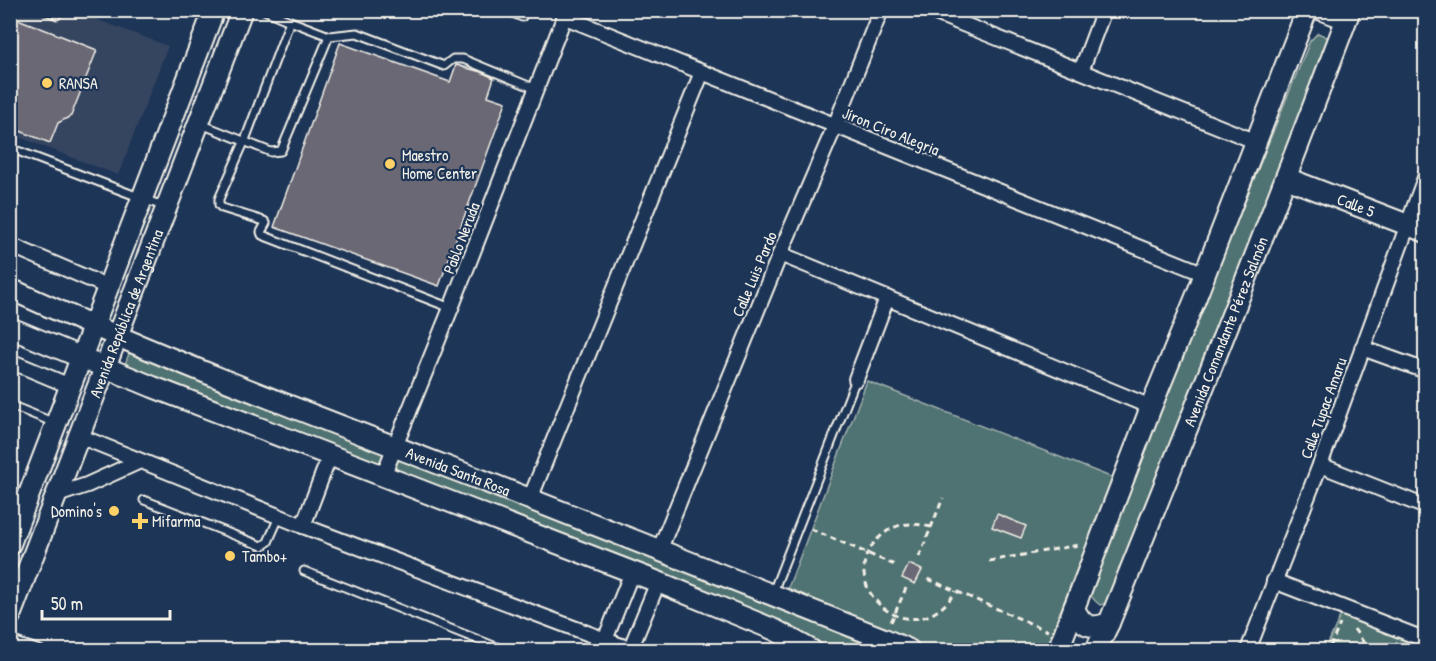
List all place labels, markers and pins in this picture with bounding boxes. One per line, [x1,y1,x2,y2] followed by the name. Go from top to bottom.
[59,72,98,94] place label: RANSA
[40,76,54,90] marker: RANSA
[402,144,477,184] place label: Maestro Home Center
[383,157,397,171] marker: Maestro Home Center
[51,500,102,522] place label: Domino's
[107,504,121,518] marker: Domino's
[152,510,200,532] place label: Mifarma
[133,514,147,528] marker: Mifarma
[242,545,287,567] place label: Tambo+
[223,549,237,563] marker: Tambo+

